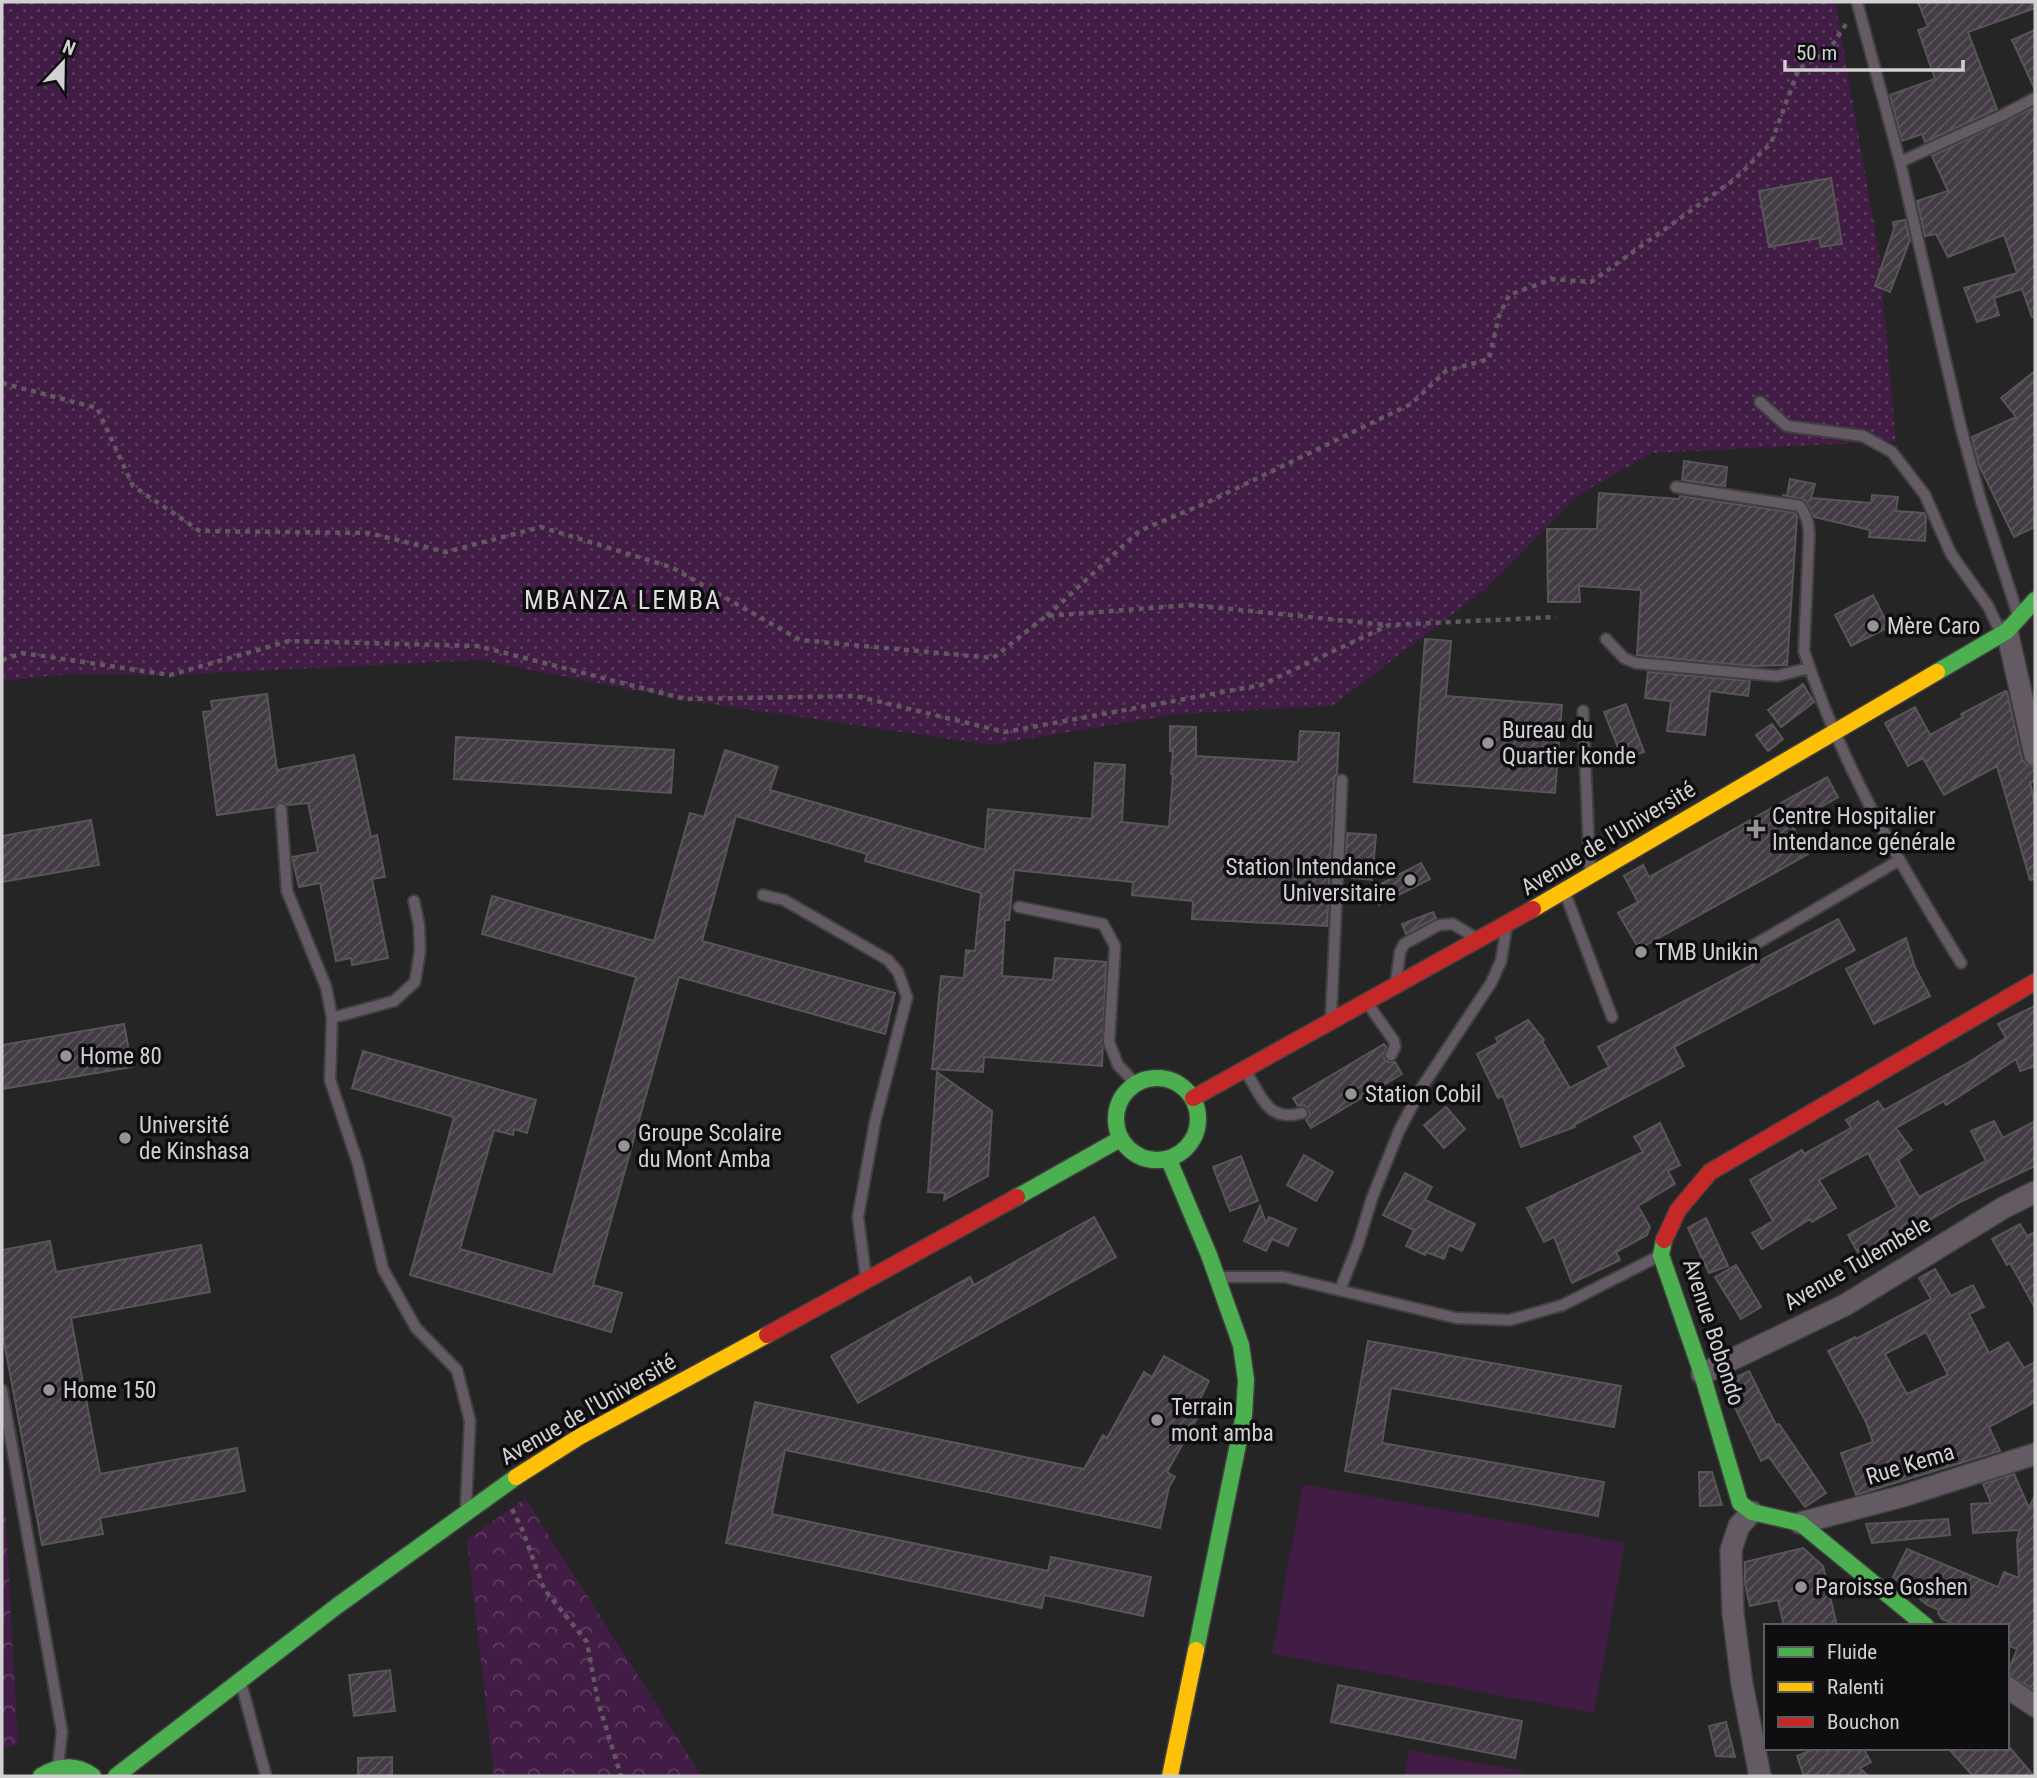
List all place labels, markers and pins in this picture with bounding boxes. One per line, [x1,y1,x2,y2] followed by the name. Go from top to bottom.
[1887,613,1980,640] place label: Mère Caro
[1865,618,1881,634] marker: Mère Caro
[1502,717,1636,770] place label: Bureau du Quartier konde
[1480,735,1496,751] marker: Bureau du Quartier konde
[1772,803,1956,856] place label: Centre Hospitalier Intendance générale
[1746,819,1766,839] marker: Centre Hospitalier Intendance générale
[1226,854,1396,907] place label: Station Intendance Universitaire
[1402,872,1418,888] marker: Station Intendance Universitaire
[1655,939,1758,966] place label: TMB Unikin
[1633,944,1649,960] marker: TMB Unikin
[80,1043,162,1070] place label: Home 80
[58,1048,74,1064] marker: Home 80
[1365,1081,1481,1108] place label: Station Cobil
[1343,1086,1359,1102] marker: Station Cobil
[139,1112,250,1165] place label: Université de Kinshasa
[638,1120,782,1173] place label: Groupe Scolaire du Mont Amba
[117,1130,133,1146] marker: Université de Kinshasa
[616,1138,632,1154] marker: Groupe Scolaire du Mont Amba
[63,1377,156,1404] place label: Home 150
[41,1382,57,1398] marker: Home 150
[1171,1394,1274,1447] place label: Terrain mont amba
[1149,1412,1165,1428] marker: Terrain mont amba
[1815,1574,1968,1601] place label: Paroisse Goshen
[1793,1579,1809,1595] marker: Paroisse Goshen

